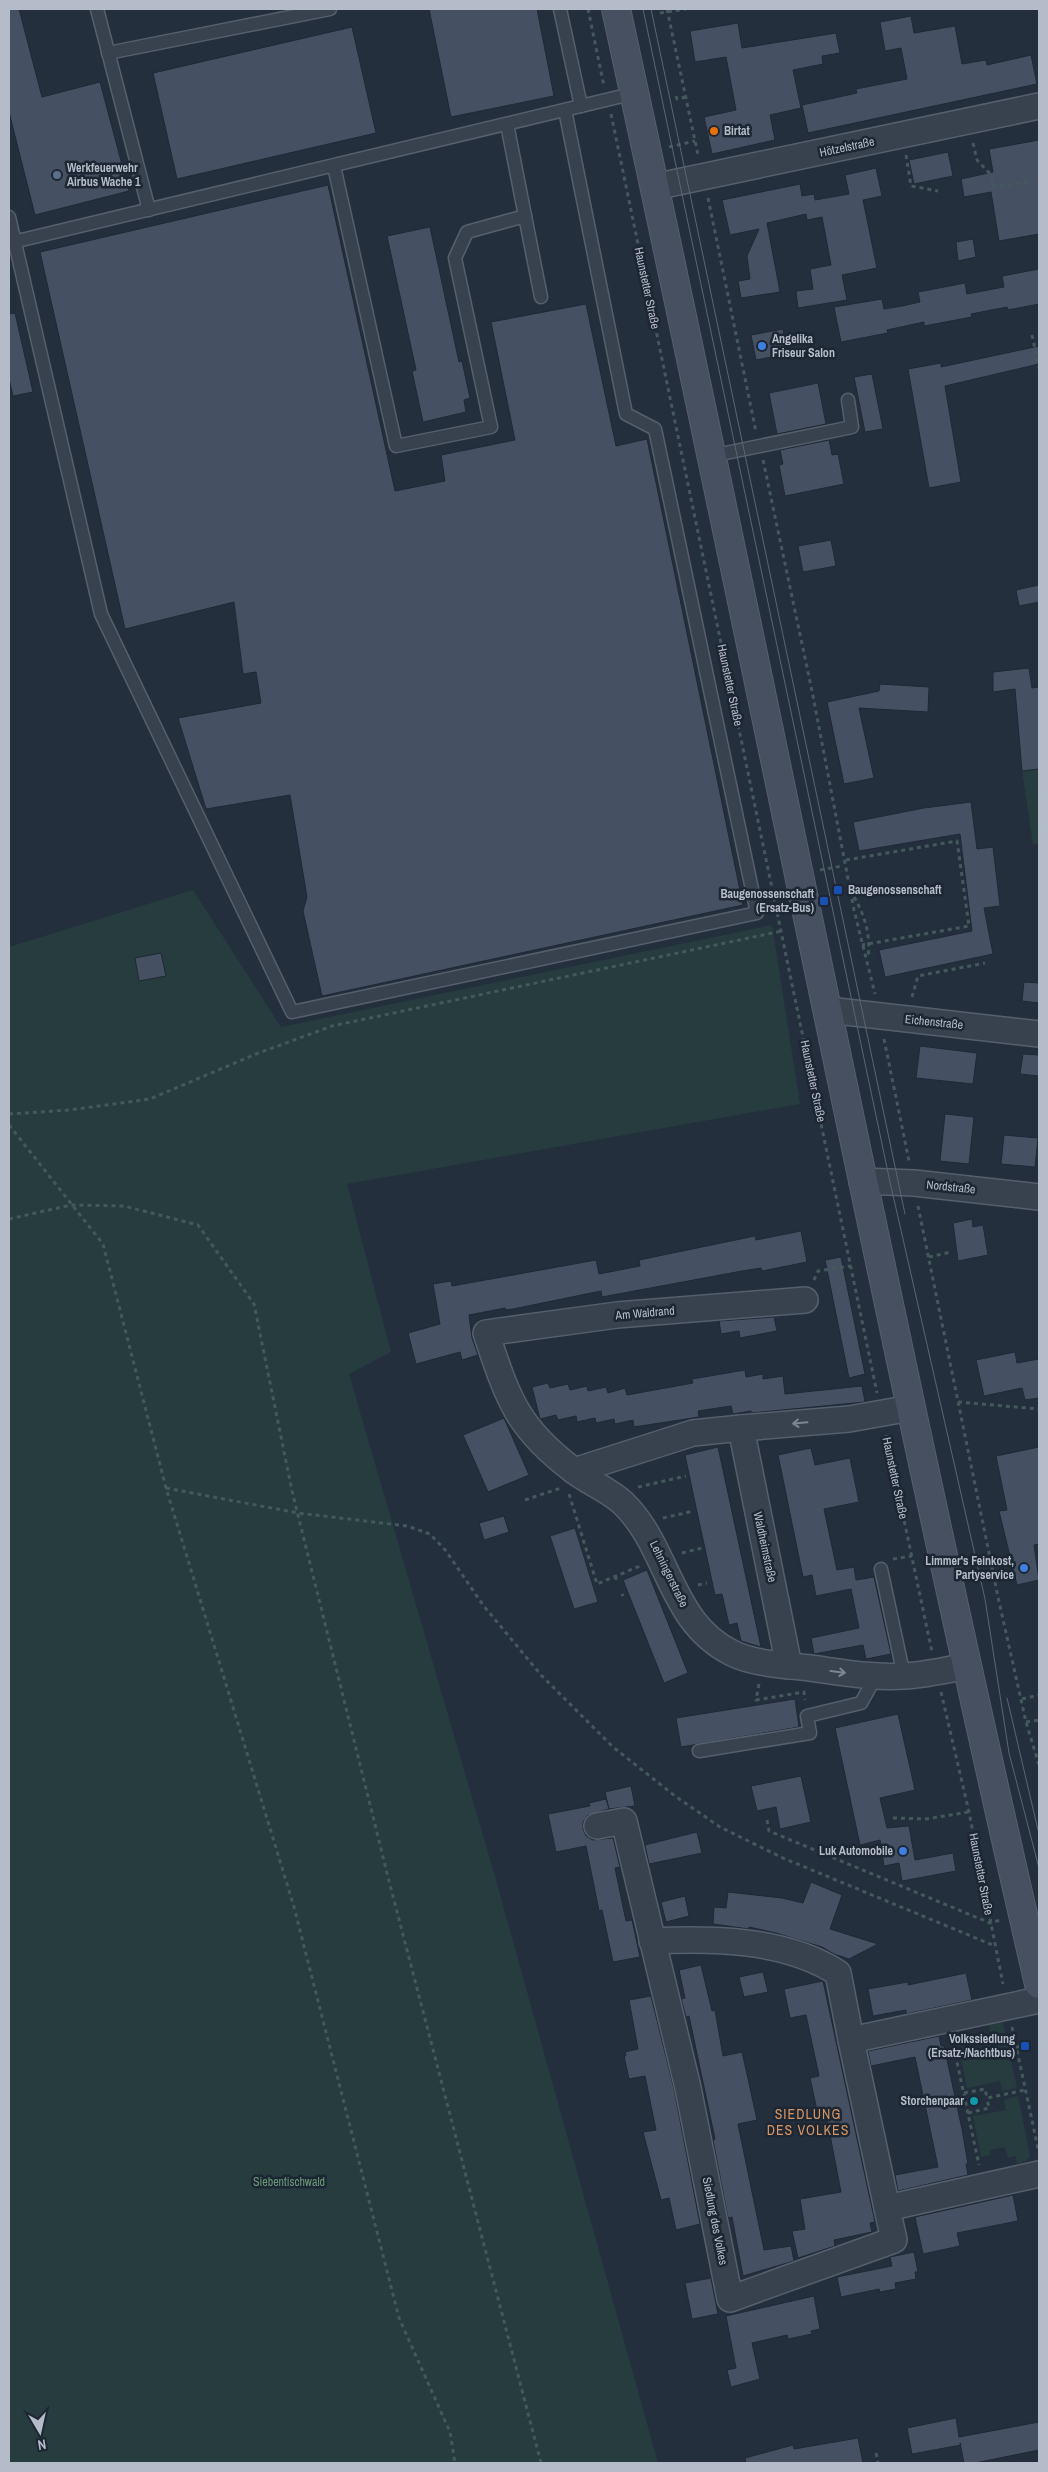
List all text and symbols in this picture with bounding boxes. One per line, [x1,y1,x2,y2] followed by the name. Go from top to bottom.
[724,123,750,139] place label: Birtat
[708,125,720,137] marker: Birtat
[818,133,876,161] street label: Hötzelstraße
[67,160,141,190] place label: Werkfeuerwehr Airbus Wache 1
[51,169,63,181] marker: Werkfeuerwehr Airbus Wache 1
[631,246,663,330] street label: Haunstetter Straße
[772,331,835,361] place label: Angelika Friseur Salon
[756,340,768,352] marker: Angelika Friseur Salon
[714,643,746,727] street label: Haunstetter Straße
[848,882,942,898] place label: Baugenossenschaft
[832,884,844,896] marker: Baugenossenschaft
[720,886,815,916] place label: Baugenossenschaft (Ersatz-Bus)
[818,895,830,907] marker: Baugenossenschaft (Ersatz-Bus)
[904,1011,964,1033] street label: Eichenstraße
[797,1039,829,1123] street label: Haunstetter Straße
[926,1176,976,1198] street label: Nordstraße
[614,1302,675,1324] street label: Am Waldrand
[793,1418,809,1428] one-way arrow
[879,1436,911,1520] street label: Haunstetter Straße
[750,1510,780,1584] street label: Waldheimstraße
[646,1538,692,1610] street label: Lehningerstraße
[925,1553,1015,1583] place label: Limmer's Feinkost, Partyservice
[1018,1562,1030,1574] marker: Limmer's Feinkost, Partyservice
[829,1667,845,1677] one-way arrow
[965,1832,997,1916] street label: Haunstetter Straße
[819,1843,894,1859] place label: Luk Automobile
[897,1845,909,1857] marker: Luk Automobile
[928,2031,1015,2061] place label: Volkssiedlung (Ersatz-/Nachtbus)
[1019,2040,1031,2052] marker: Volkssiedlung (Ersatz-/Nachtbus)
[901,2093,964,2109] place label: Storchenpaar
[968,2095,980,2107] marker: Storchenpaar
[767,2105,849,2139] district label: SIEDLUNG DES VOLKES
[253,2174,325,2190] park label: Siebentischwald
[699,2176,731,2266] street label: Siedlung des Volkes
[15,2407,65,2457] north arrow
[37,2435,48,2454] text: N

